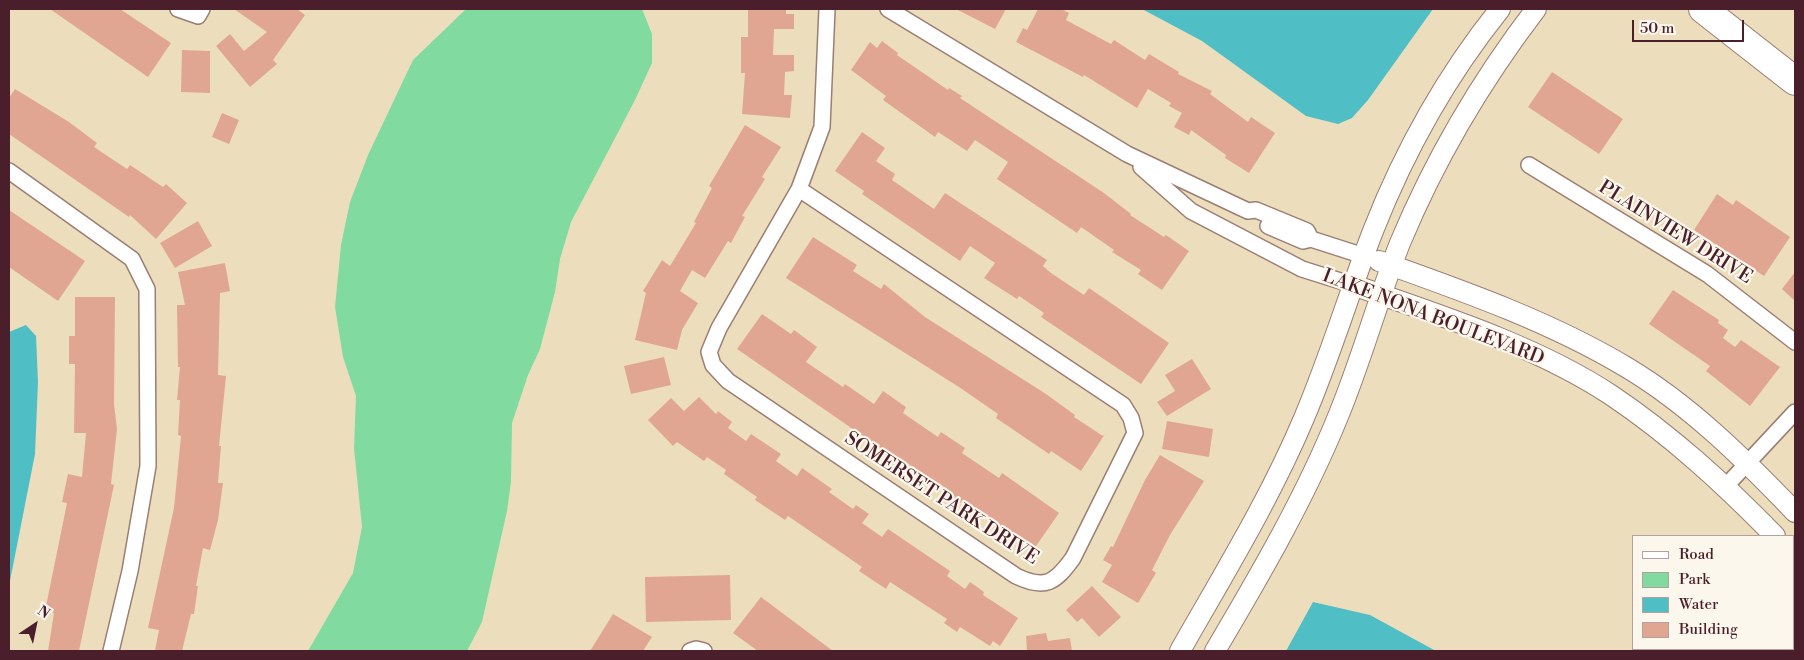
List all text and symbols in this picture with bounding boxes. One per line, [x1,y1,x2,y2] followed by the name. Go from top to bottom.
[1634,10,1746,42] scale bar
[1640,19,1674,38] text: 50 m
[1594,176,1756,290] street label: PLAINVIEW DRIVE
[1319,265,1547,371] street label: LAKE NONA BOULEVARD
[840,428,1042,570] street label: SOMERSET PARK DRIVE
[1632,535,1794,650] legend
[1679,545,1714,564] text: Road
[1679,570,1710,589] text: Park
[1679,595,1718,614] text: Water
[10,600,60,650] north arrow
[34,602,53,623] text: N
[1679,620,1738,639] text: Building

